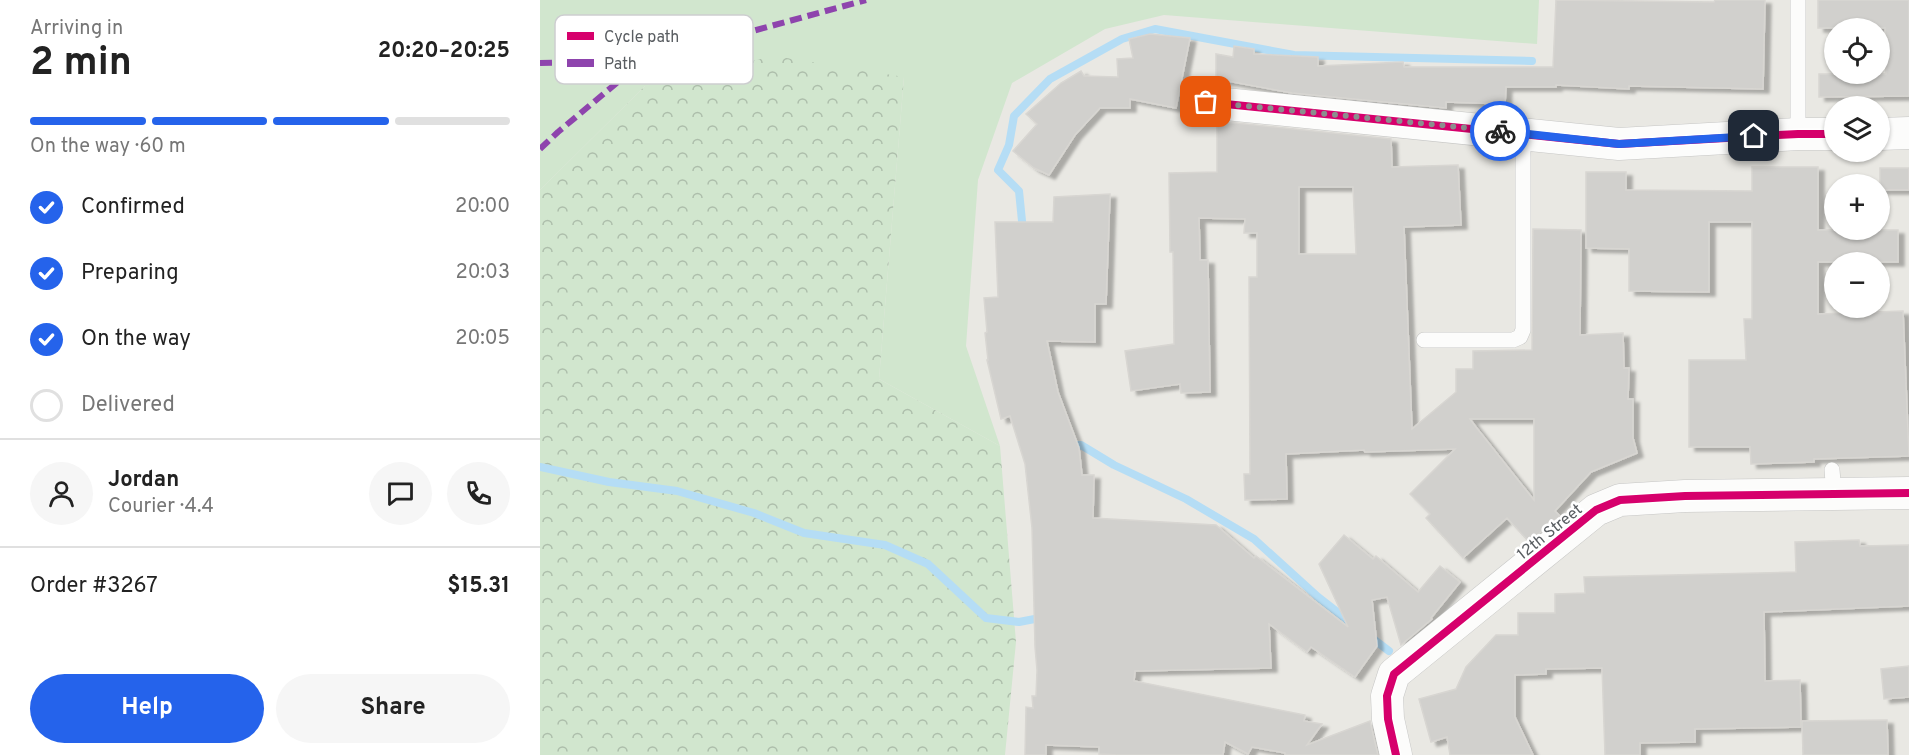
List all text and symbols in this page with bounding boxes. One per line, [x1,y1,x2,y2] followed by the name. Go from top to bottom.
[555,15,753,84] legend
[30,16,123,42] text: Arriving in
[1824,18,1890,318] map controls
[1824,18,1890,84] button: locate
[604,28,679,48] text: Cycle path
[378,38,510,65] text: 20:20–20:25
[30,40,132,89] text: 2 min
[604,55,637,75] text: Path
[1180,76,1231,127] pin
[1189,85,1222,118] icon: bag
[1824,96,1890,162] button: layers
[1470,101,1530,161] courier
[1728,110,1779,161] pin
[1484,115,1517,148] icon: bike
[1737,119,1770,152] icon: home
[30,134,186,160] text: On the way · 60 m
[1824,174,1890,240] button: +
[30,191,63,224] icon: check
[81,194,185,221] text: Confirmed
[455,194,510,220] text: 20:00
[1824,252,1890,318] button: −
[30,257,63,290] icon: check
[81,260,179,287] text: Preparing
[456,260,510,286] text: 20:03
[30,323,63,356] icon: check
[81,326,191,353] text: On the way
[455,326,510,352] text: 20:05
[81,392,175,419] text: Delivered
[30,462,93,525] button: person
[369,462,432,525] button: chat
[447,462,510,525] button: phone
[108,467,179,494] text: Jordan
[108,494,214,520] text: Courier · 4.4
[1514,500,1587,565] street label: 12th Street
[30,573,158,600] text: Order #3267
[447,573,510,600] text: $15.31
[30,674,264,743] button: Help
[276,674,510,743] button: Share

